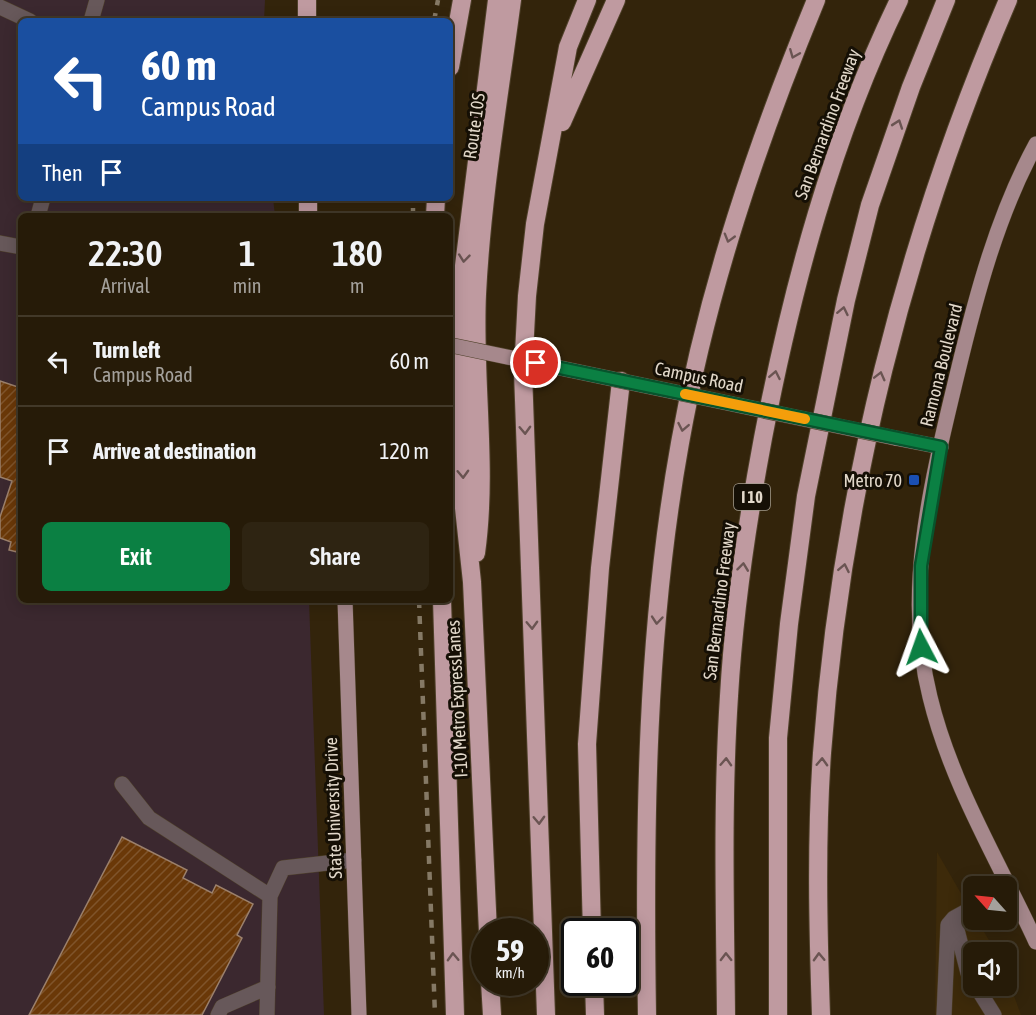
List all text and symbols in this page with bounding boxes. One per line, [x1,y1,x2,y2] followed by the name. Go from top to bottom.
[141,41,216,89] text: 60 m
[42,42,120,120] icon: left
[790,46,864,202] street label: San Bernardino Freeway
[789,48,801,59] one-way arrow
[141,91,276,122] text: Campus Road
[459,91,489,160] street label: Route 10S
[891,119,904,130] one-way arrow
[95,156,128,189] icon: arrive
[42,160,83,186] text: Then
[88,232,162,274] text: 22:30
[239,232,256,274] text: 1
[332,232,383,274] text: 180
[724,233,737,243] one-way arrow
[458,254,471,263] one-way arrow
[101,274,150,297] text: Arrival
[233,274,262,297] text: min
[350,274,364,297] text: m
[916,301,966,429] street label: Ramona Boulevard
[836,306,849,316] one-way arrow
[93,337,160,363] text: Turn left
[510,337,561,388] pin
[42,345,75,378] icon: left
[519,346,552,379] icon: arrive
[389,348,429,374] text: 60 m
[653,357,745,397] street label: Campus Road
[93,363,193,386] text: Campus Road
[768,370,781,380] one-way arrow
[873,372,886,382] one-way arrow
[677,422,690,432] one-way arrow
[519,426,532,435] one-way arrow
[42,435,75,468] icon: arrive
[93,438,256,464] text: Arrive at destination
[379,438,429,464] text: 120 m
[457,470,469,479] one-way arrow
[843,470,902,491] place label: Metro 70
[907,473,921,487] marker: Metro 70
[734,484,770,510] road number: I 10
[699,521,739,681] street label: San Bernardino Freeway
[42,522,230,591] button: Exit
[242,522,429,591] button: Share
[736,563,748,572] one-way arrow
[837,563,850,573] one-way arrow
[889,615,953,679] position arrow
[651,616,664,625] one-way arrow
[442,620,472,778] street label: I-10 Metro ExpressLanes
[526,621,539,630] one-way arrow
[320,737,346,879] street label: State University Drive
[719,757,732,766] one-way arrow
[816,757,828,766] one-way arrow
[533,816,546,825] one-way arrow
[963,876,1017,930] north arrow
[963,876,1017,996] map controls
[561,918,639,996] speed limit sign: 60
[496,933,524,967] text: 59
[963,942,1017,996] button: sound
[447,952,459,961] one-way arrow
[720,952,732,961] one-way arrow
[812,952,825,961] one-way arrow
[495,964,525,981] text: km/h

